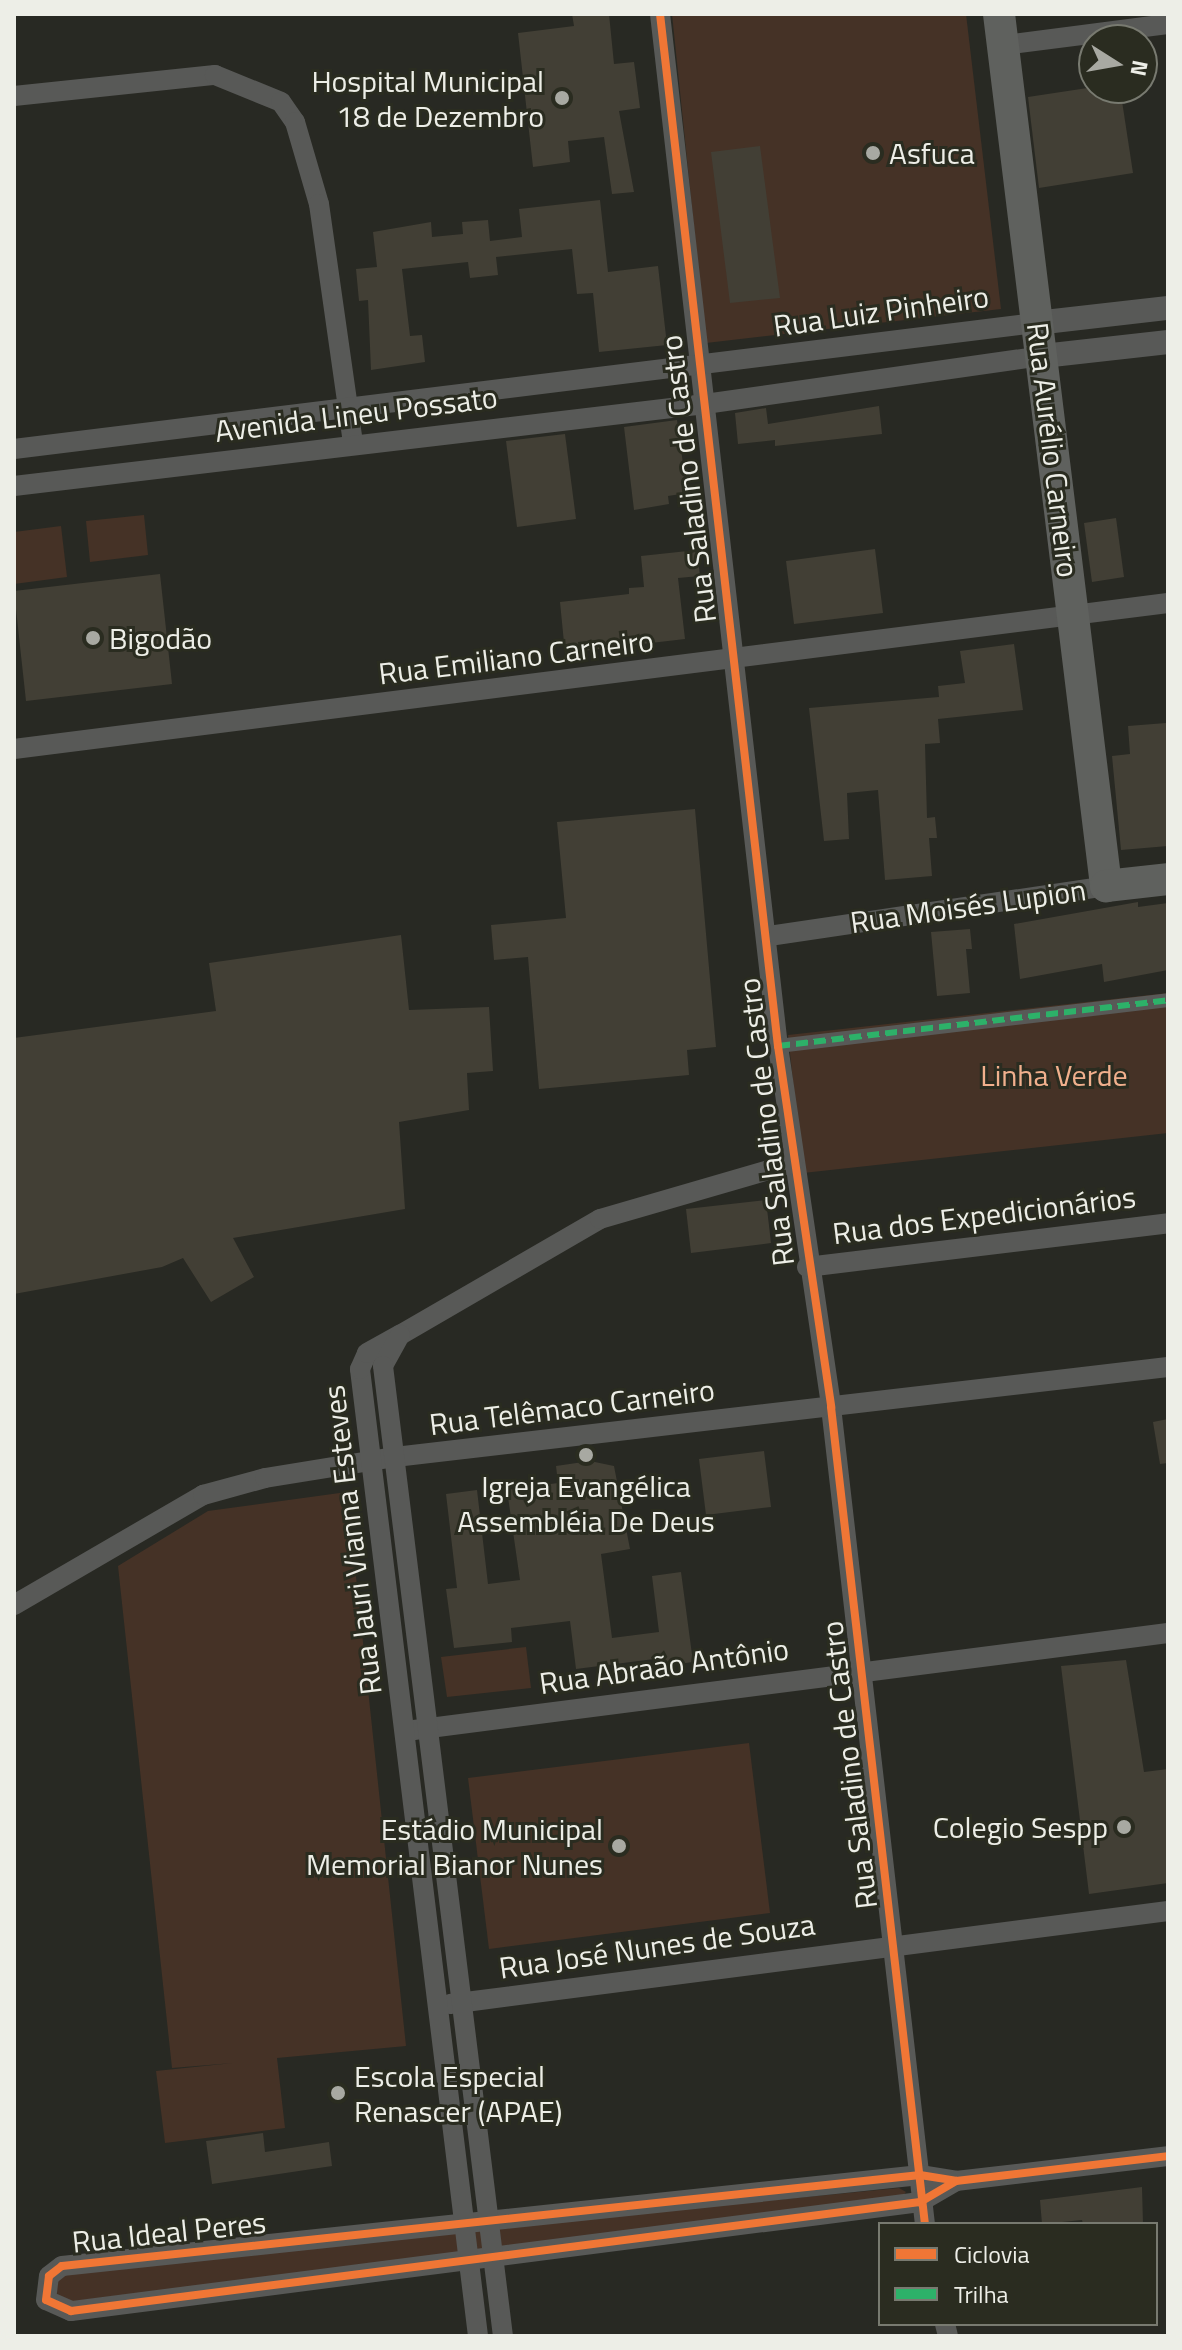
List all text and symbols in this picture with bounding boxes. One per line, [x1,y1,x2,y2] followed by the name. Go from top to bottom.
[1078,24,1158,104] north arrow
[1121,57,1158,79] text: N
[311,63,544,134] place label: Hospital Municipal 18 de Dezembro
[551,87,573,109] marker: Hospital Municipal 18 de Dezembro
[889,135,975,171] place label: Asfuca
[864,144,882,162] marker: Asfuca
[771,278,991,344] street label: Rua Luiz Pinheiro
[1020,321,1086,579] street label: Rua Aurélio Carneiro
[652,333,724,625] street label: Rua Saladino de Castro
[213,379,499,449] street label: Avenida Lineu Possato
[109,620,212,656] place label: Bigodão
[376,622,656,692] street label: Rua Emiliano Carneiro
[84,629,102,647] marker: Bigodão
[848,872,1088,940] street label: Rua Moisés Lupion
[730,976,802,1268] street label: Rua Saladino de Castro
[980,1057,1128,1093] park label: Linha Verde
[830,1179,1138,1251] street label: Rua dos Expedicionários
[427,1372,717,1442] street label: Rua Telêmaco Carneiro
[315,1383,389,1697] street label: Rua Jauri Vianna Esteves
[577,1446,595,1464] marker: Igreja Evangélica Assembléia De Deus
[457,1468,715,1538] place label: Igreja Evangélica Assembléia De Deus
[813,1619,885,1911] street label: Rua Saladino de Castro
[537,1631,791,1701] street label: Rua Abraão Antônio
[933,1809,1108,1845] place label: Colegio Sespp
[306,1811,603,1882] place label: Estádio Municipal Memorial Bianor Nunes
[1115,1818,1133,1836] marker: Colegio Sespp
[610,1837,628,1855] marker: Estádio Municipal Memorial Bianor Nunes
[497,1906,817,1986] street label: Rua José Nunes de Souza
[354,2058,563,2128] place label: Escola Especial Renascer (APAE)
[329,2084,347,2102] marker: Escola Especial Renascer (APAE)
[70,2204,268,2260] street label: Rua Ideal Peres
[878,2222,1158,2326] legend
[954,2236,1030,2272] text: Ciclovia
[954,2276,1009,2312] text: Trilha

